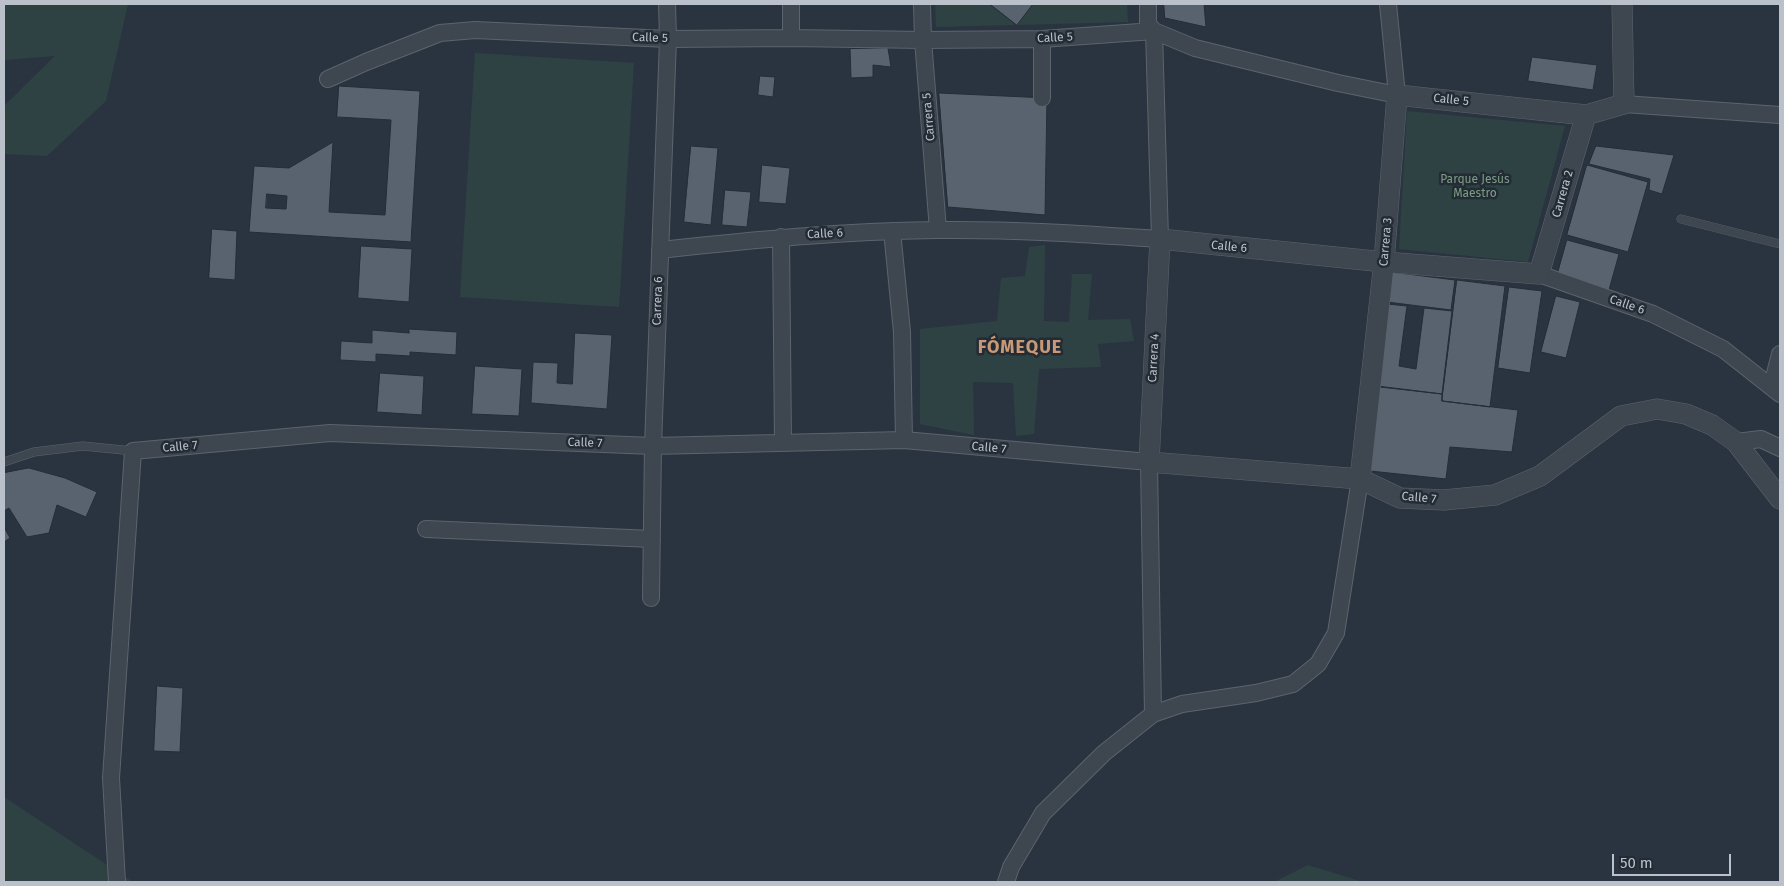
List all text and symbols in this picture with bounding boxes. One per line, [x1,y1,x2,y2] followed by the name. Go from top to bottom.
[632,30,668,46] street label: Calle 5
[1037,30,1073,46] street label: Calle 5
[1432,91,1470,109] street label: Calle 5
[920,92,938,142] street label: Carrera 5
[1549,169,1577,219] street label: Carrera 2
[1440,173,1510,201] park label: Parque Jesús Maestro
[1377,217,1395,267] street label: Carrera 3
[807,226,843,242] street label: Calle 6
[1210,238,1248,256] street label: Calle 6
[650,276,666,326] street label: Carrera 6
[1608,292,1646,318] street label: Calle 6
[1146,333,1162,383] street label: Carrera 4
[977,337,1063,359] district label: FÓMEQUE
[567,435,603,451] street label: Calle 7
[162,438,198,456] street label: Calle 7
[971,439,1007,457] street label: Calle 7
[1401,489,1437,507] street label: Calle 7
[1614,844,1733,876] scale bar
[1620,854,1653,872] text: 50 m

